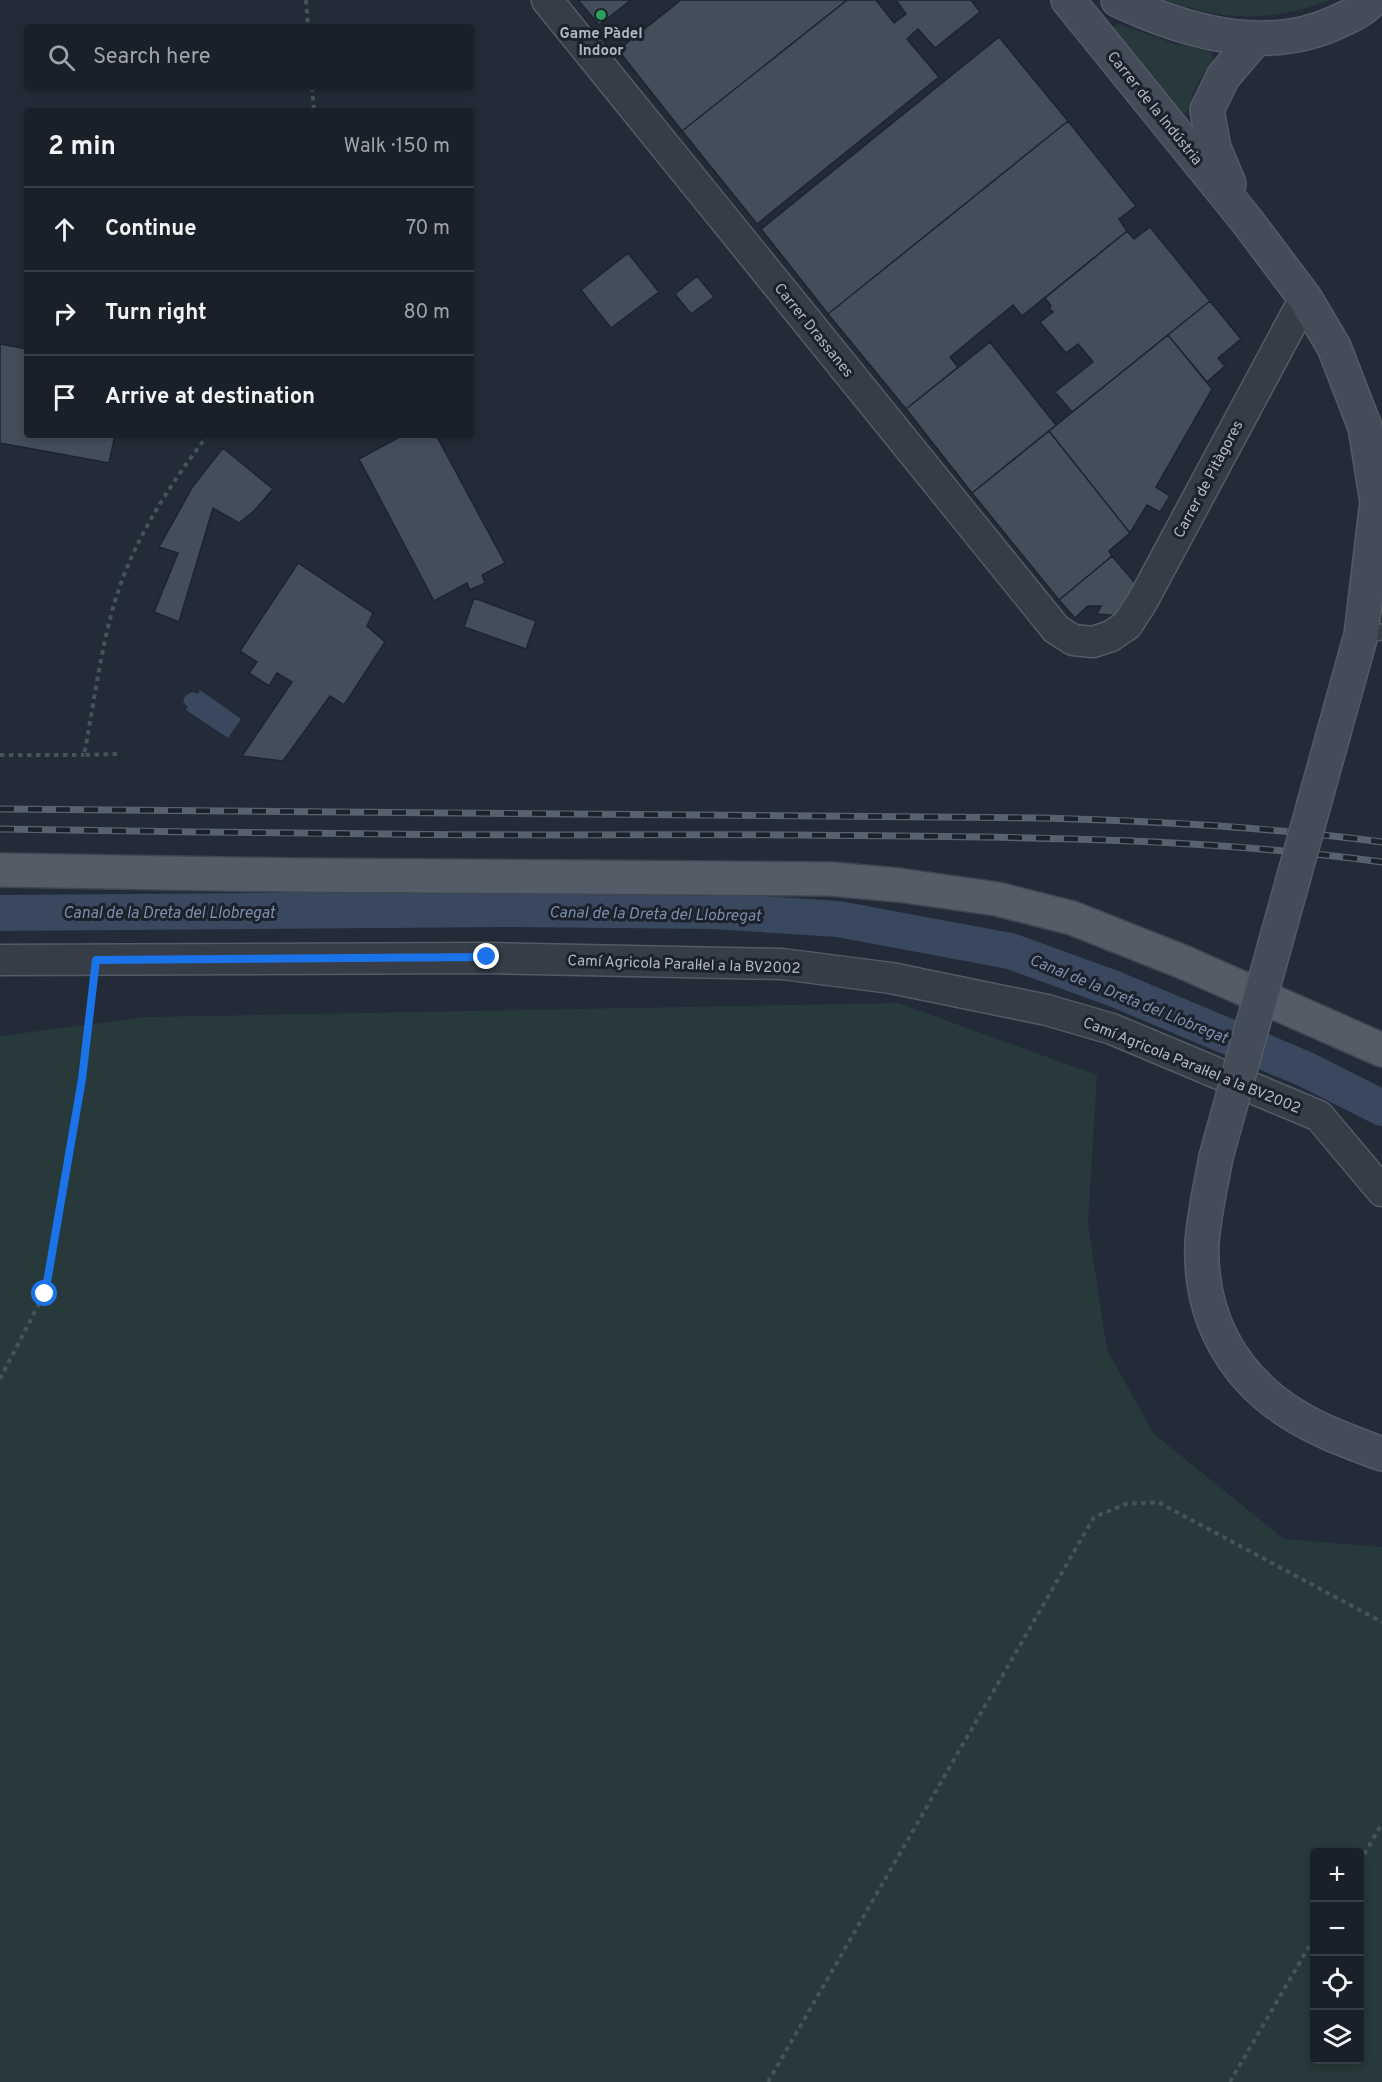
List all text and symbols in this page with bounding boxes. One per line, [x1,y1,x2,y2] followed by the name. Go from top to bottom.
[594,8,608,22] marker: Game Pàdel Indoor
[24,24,474,90] search box
[559,25,643,61] place label: Game Pàdel Indoor
[45,41,78,74] icon: search
[93,44,211,71] text: Search here
[1102,48,1206,170] street label: Carrer de la Indústria
[48,131,116,164] text: 2 min
[344,134,450,160] text: Walk · 150 m
[48,213,81,246] icon: ahead
[105,216,196,243] text: Continue
[406,216,450,242] text: 70 m
[769,280,857,382] street label: Carrer Drassanes
[48,297,81,330] icon: right
[105,300,207,327] text: Turn right
[404,300,450,326] text: 80 m
[48,381,81,414] icon: arrive
[105,384,315,411] text: Arrive at destination
[1170,418,1248,542] street label: Carrer de Pitàgores
[549,903,762,927] water label: Canal de la Dreta del Llobregat
[63,904,276,924] water label: Canal de la Dreta del Llobregat
[473,943,499,969] route end
[1026,951,1231,1049] water label: Canal de la Dreta del Llobregat
[567,952,801,979] street label: Camí Agricola Paral·lel a la BV2002
[1080,1014,1303,1119] street label: Camí Agricola Paral·lel a la BV2002
[31,1280,57,1306] route start
[1310,1848,1364,2064] map controls
[1310,1848,1364,1902] button: +
[1310,1902,1364,1956] button: −
[1310,1956,1364,2010] button: locate
[1310,2010,1364,2064] button: layers

